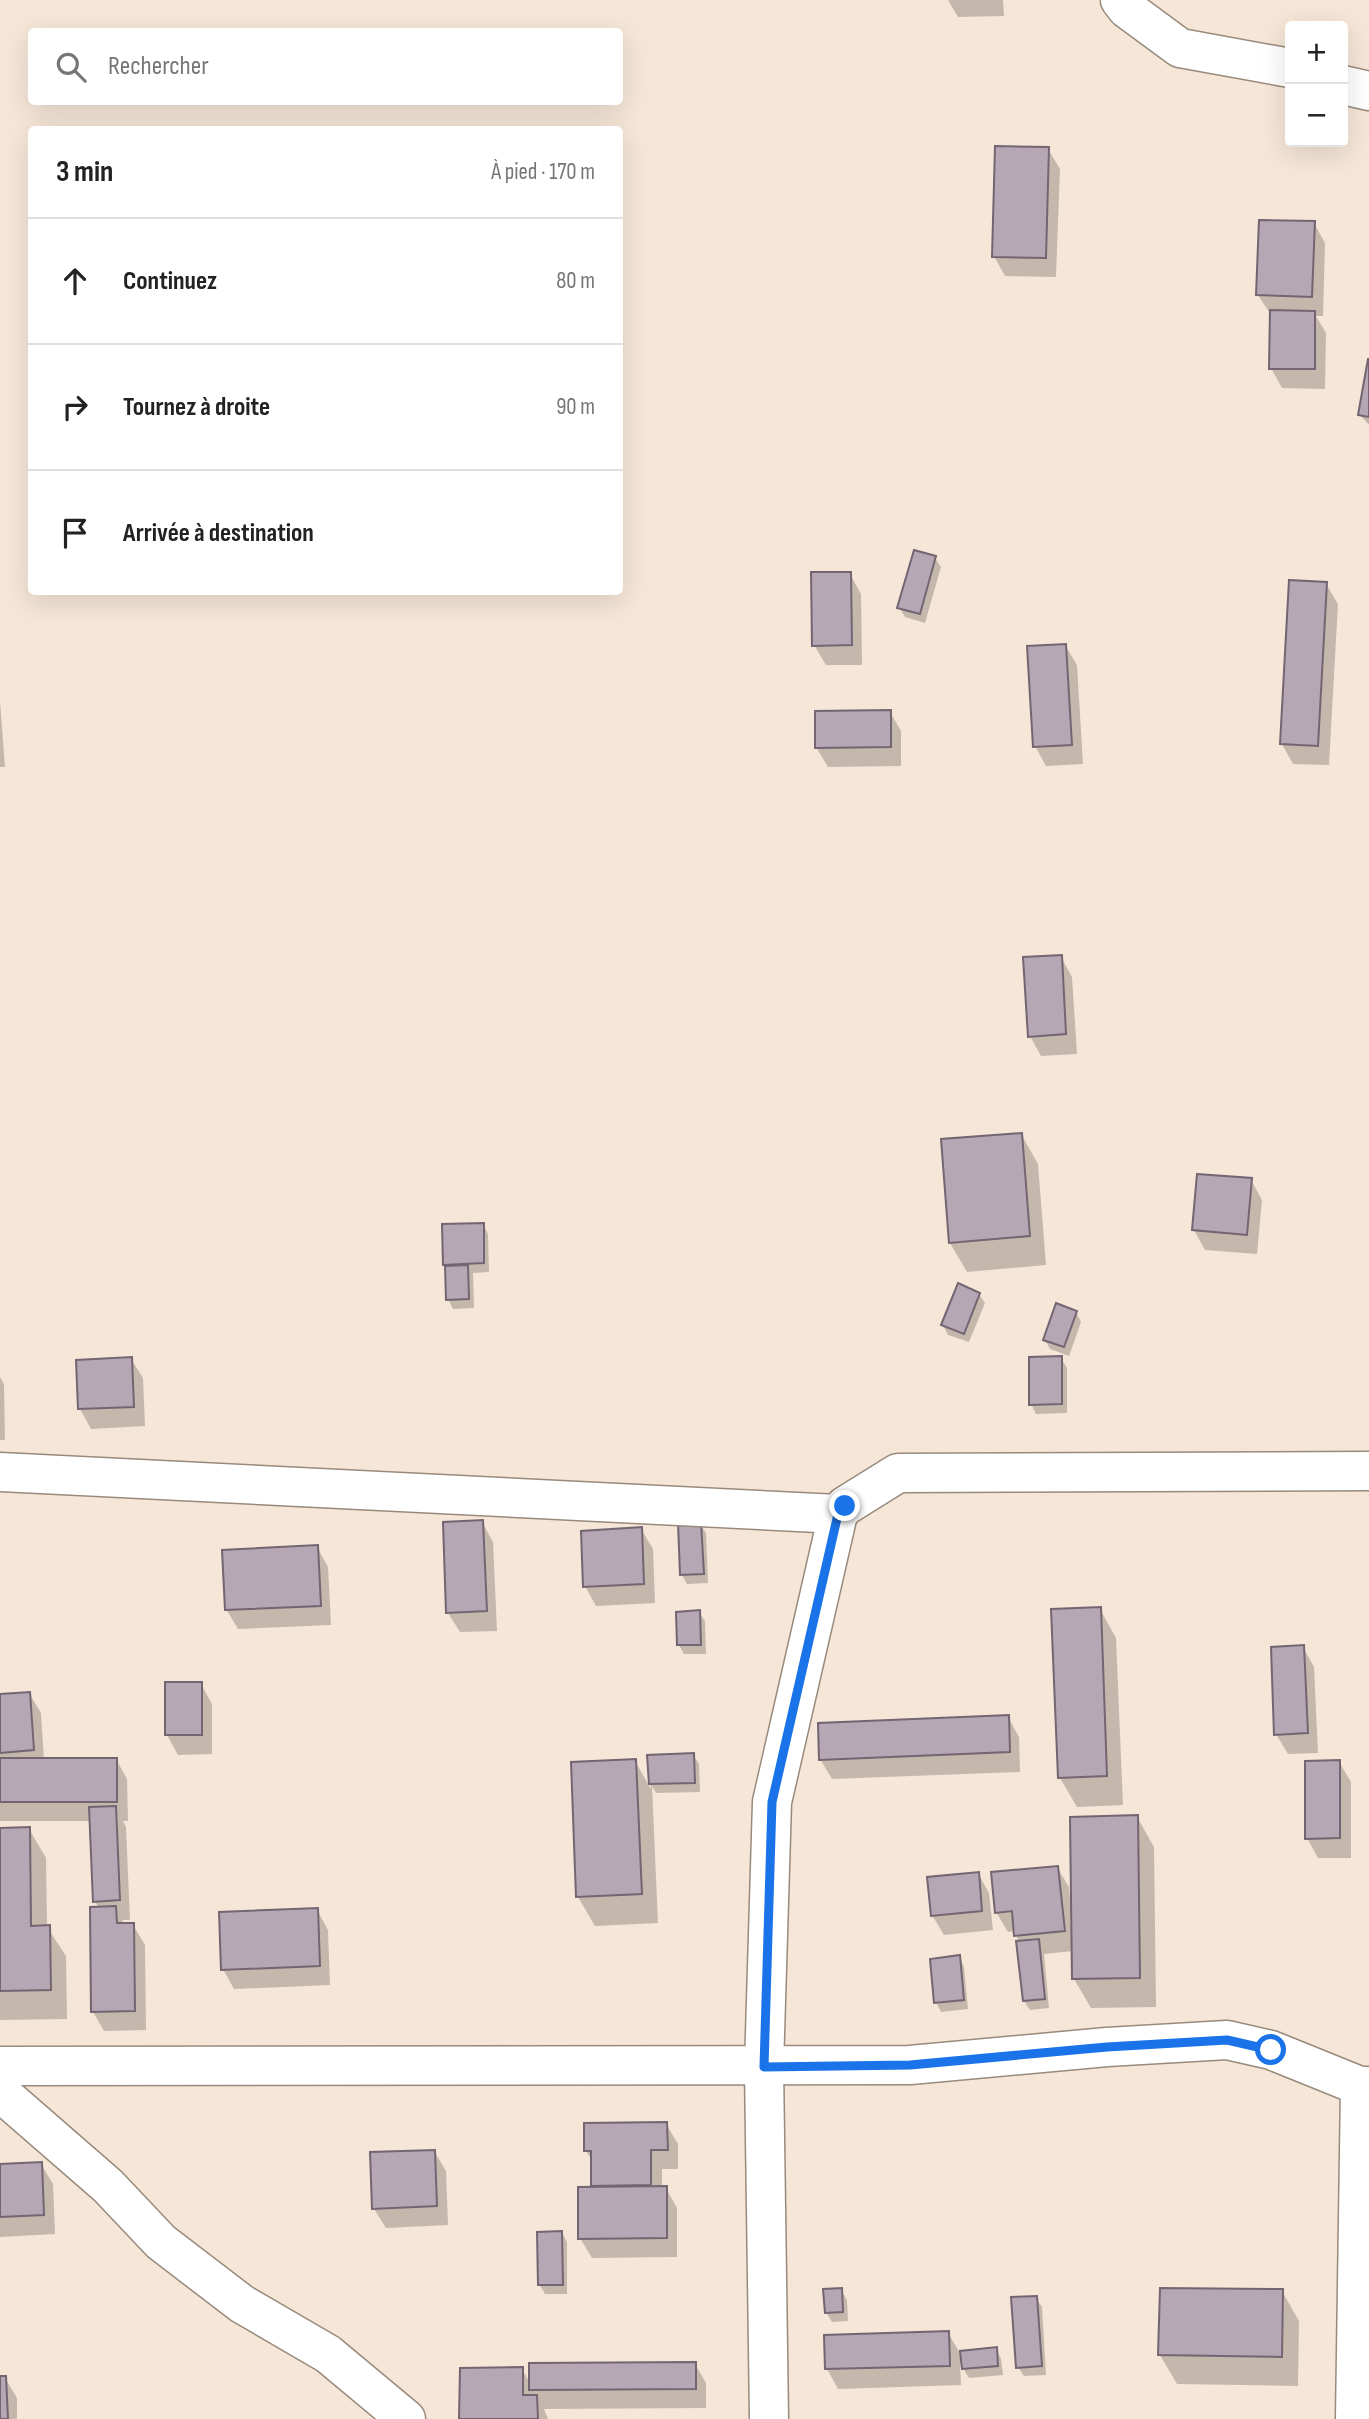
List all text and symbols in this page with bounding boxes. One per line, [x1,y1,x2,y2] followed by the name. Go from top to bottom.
[1285,21,1348,147] map controls
[1285,21,1348,84] button: +
[28,28,623,105] search box
[52,48,90,86] icon: search
[108,51,209,82] text: Rechercher
[1285,84,1348,147] button: −
[56,154,113,190] text: 3 min
[491,158,595,186] text: À pied · 170 m
[56,262,94,300] icon: ahead
[123,266,217,297] text: Continuez
[556,267,595,295] text: 80 m
[56,388,94,426] icon: right
[123,392,270,423] text: Tournez à droite
[556,393,595,421] text: 90 m
[56,514,94,552] icon: arrive
[123,518,314,549] text: Arrivée à destination
[829,1490,860,1521] route end
[1255,2034,1286,2065] route start

